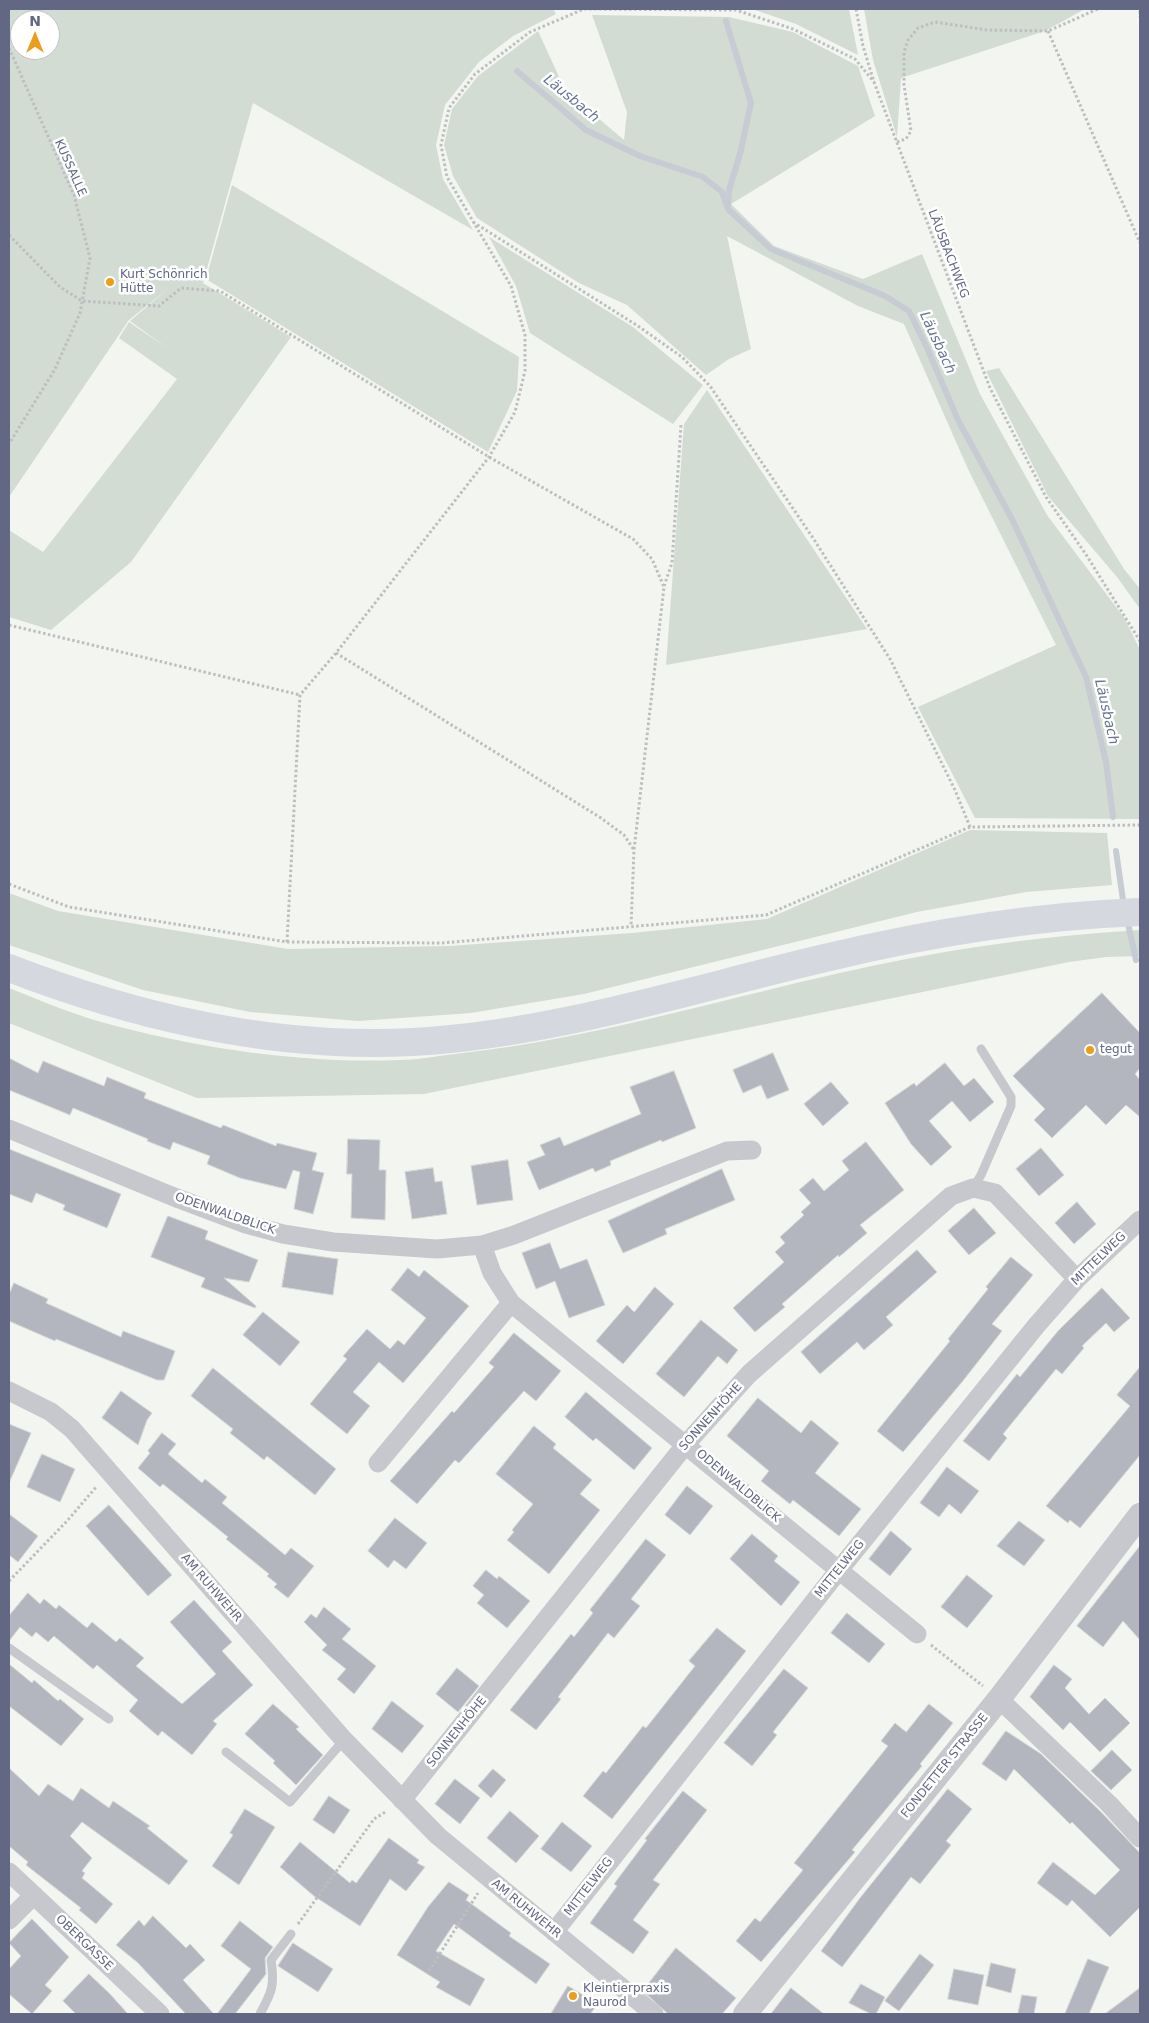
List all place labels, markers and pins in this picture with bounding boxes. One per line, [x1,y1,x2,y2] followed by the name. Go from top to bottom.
[120,268,208,296] place label: Kurt Schönrich Hütte
[104,276,116,288] marker: Kurt Schönrich Hütte
[1100,1043,1132,1057] place label: tegut
[1084,1044,1096,1056] marker: tegut
[583,1982,669,2010] place label: Kleintierpraxis Naurod
[567,1990,579,2002] marker: Kleintierpraxis Naurod

